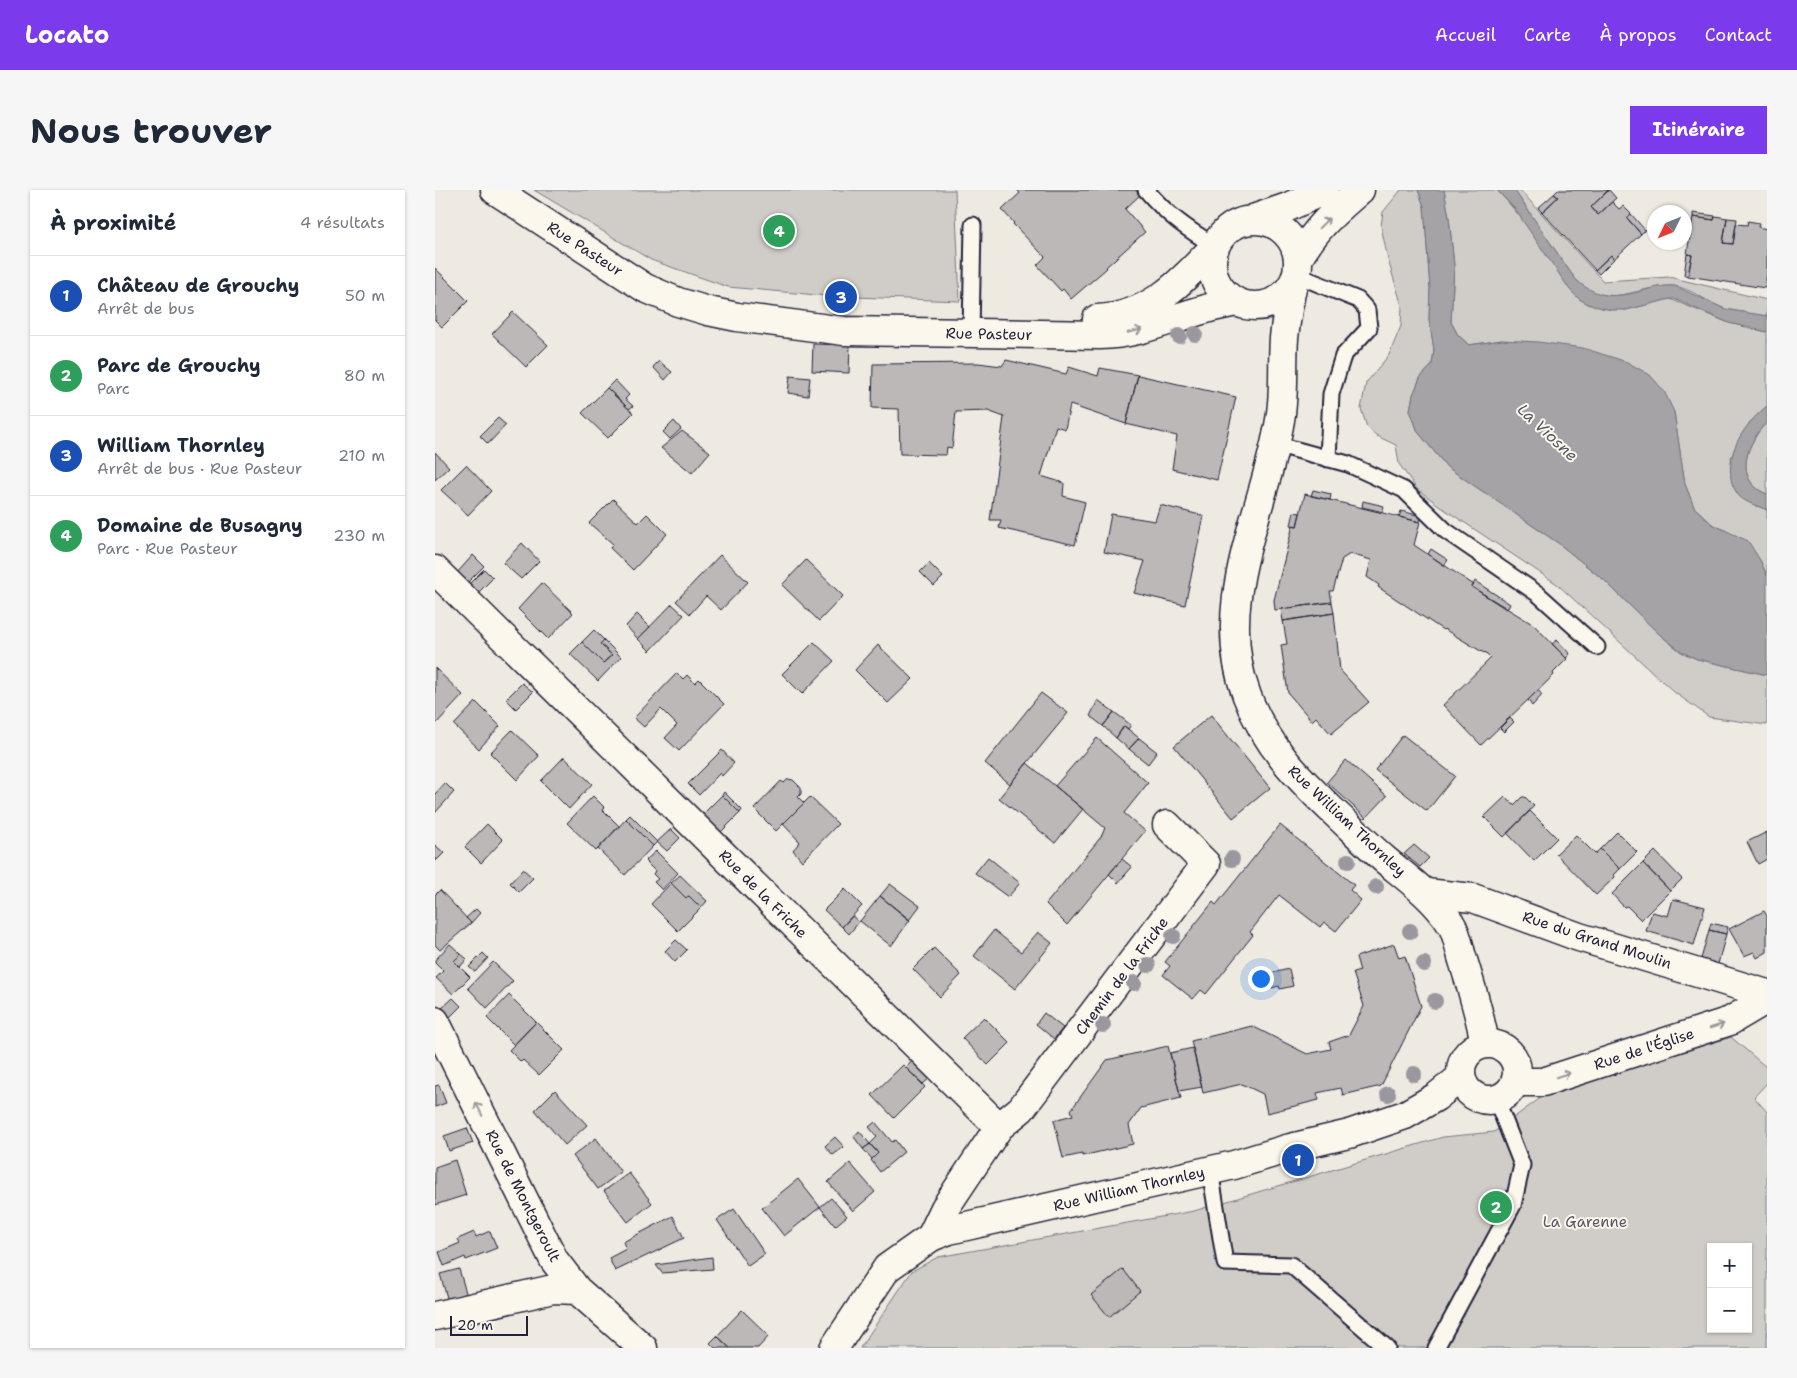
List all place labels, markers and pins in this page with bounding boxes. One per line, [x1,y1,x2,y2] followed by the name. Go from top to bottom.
[763,212,795,250] pin: 4
[825,278,857,316] pin: 3
[1282,1141,1314,1179] pin: 1
[1480,1188,1512,1226] pin: 2

